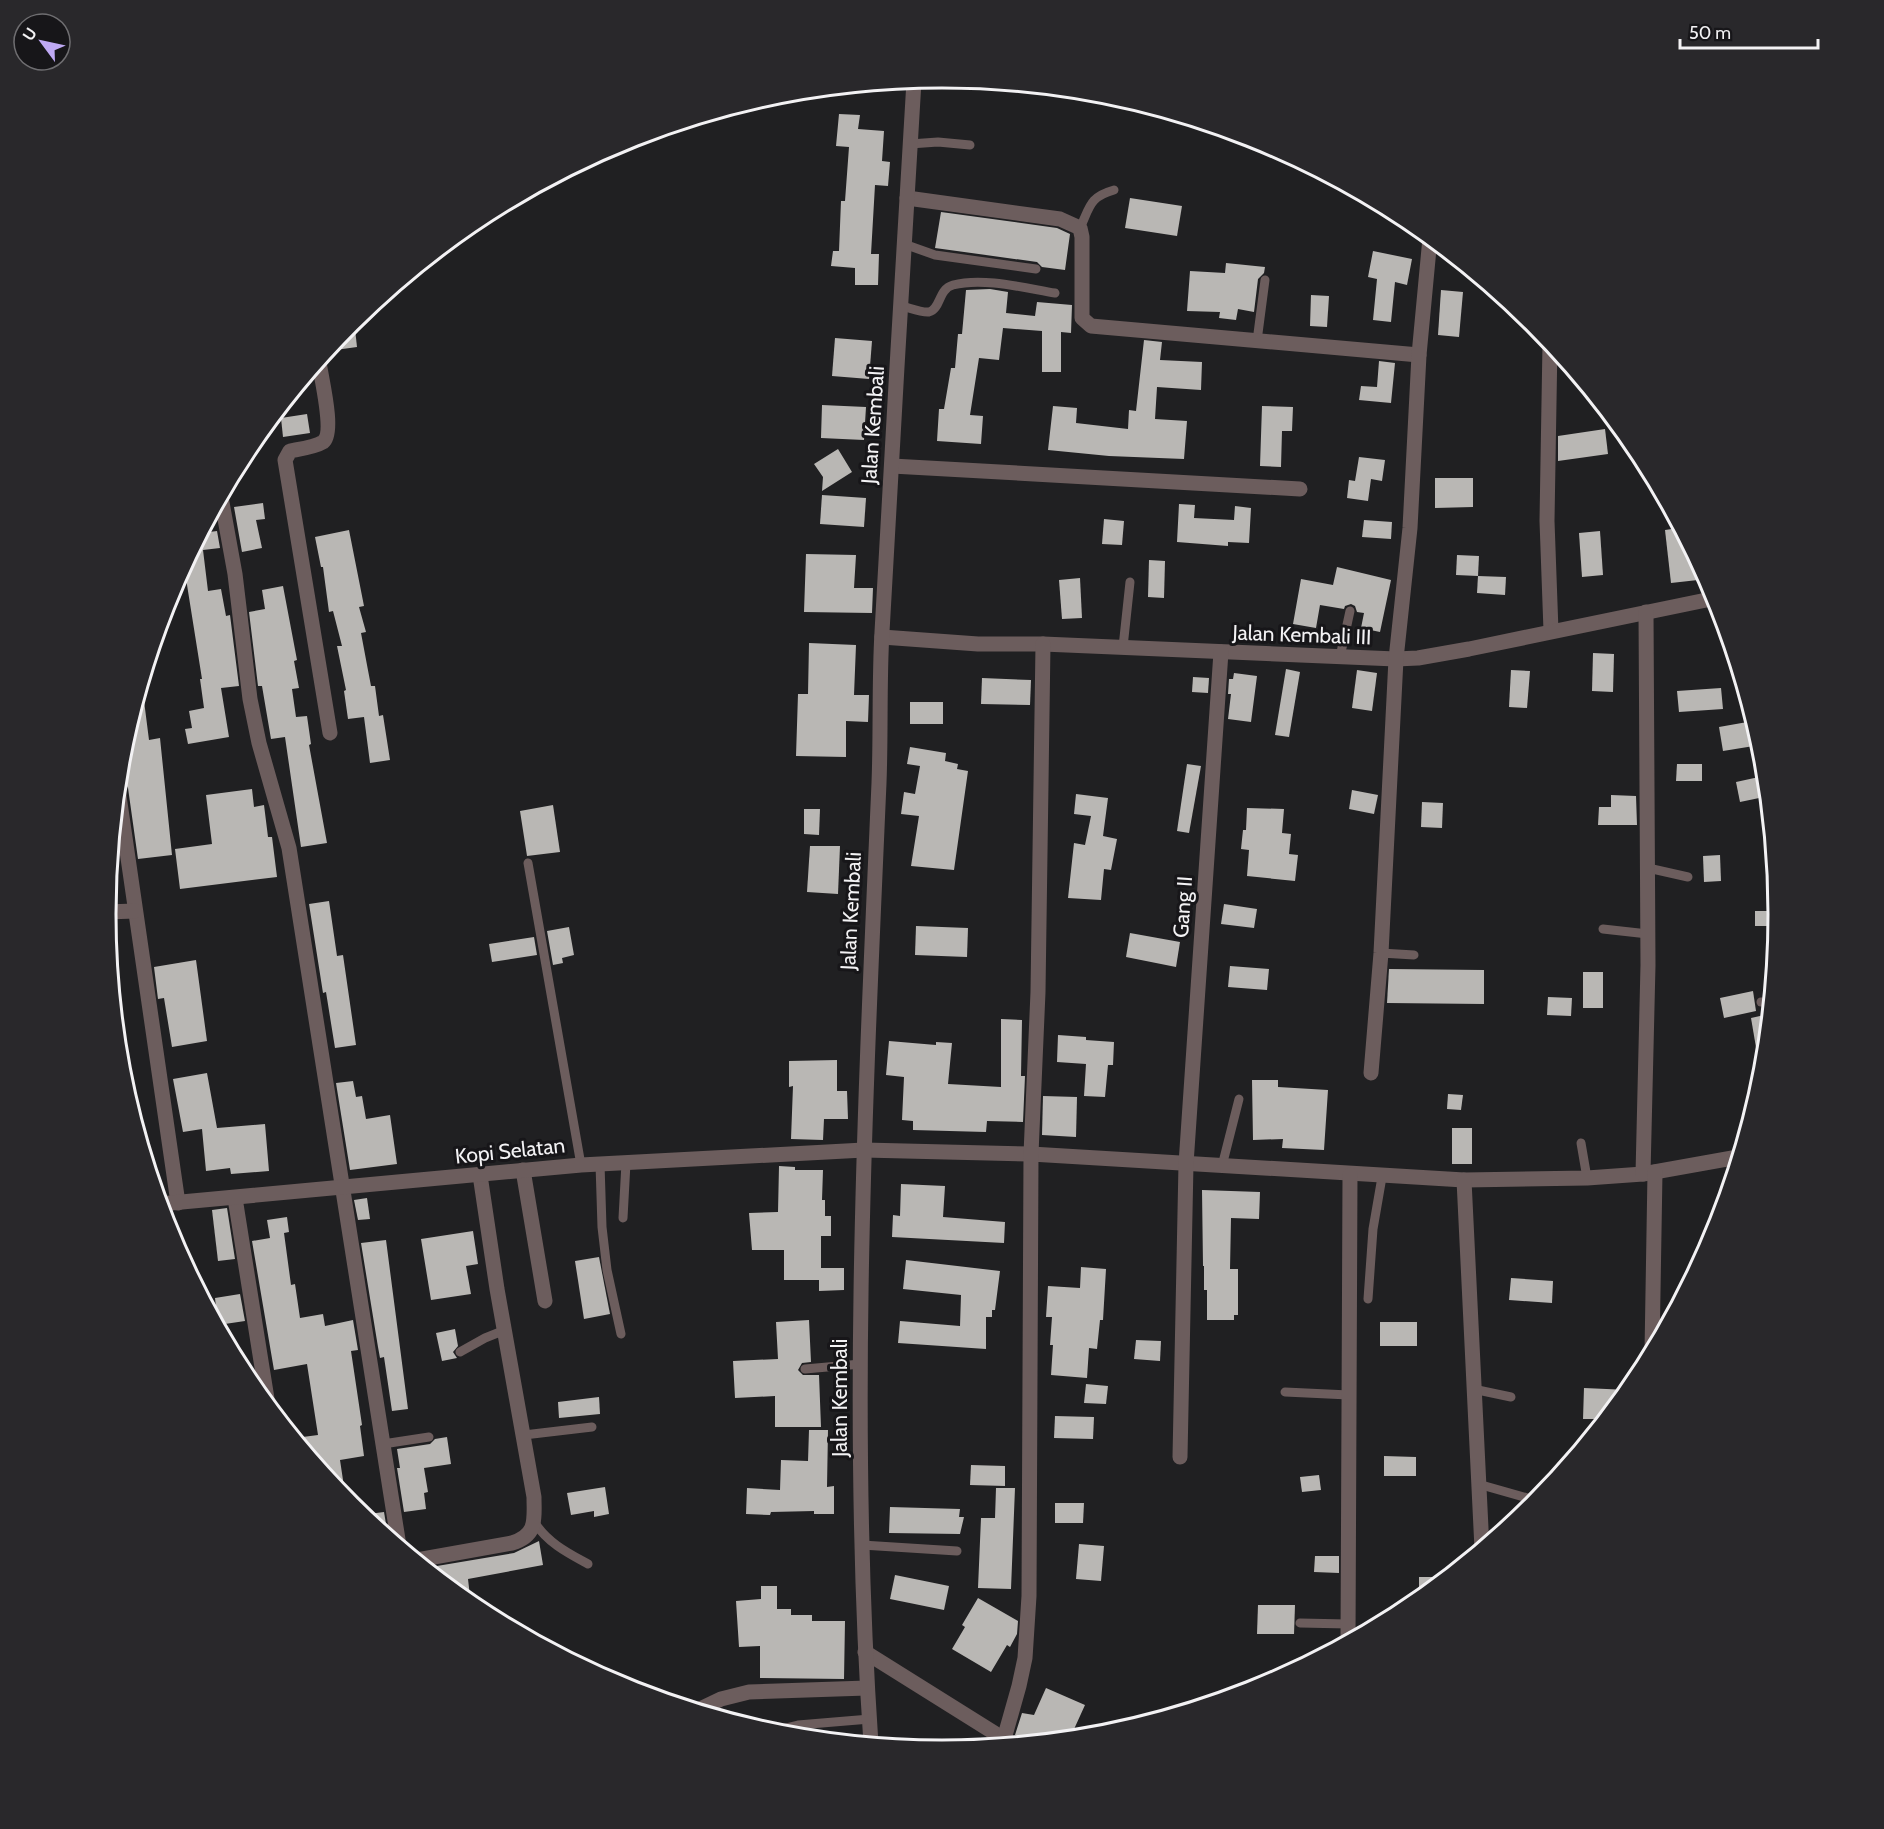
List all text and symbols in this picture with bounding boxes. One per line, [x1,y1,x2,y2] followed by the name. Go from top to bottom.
[12,12,72,72] north arrow
[1680,12,1818,50] scale bar
[1689,22,1731,44] text: 50 m
[19,24,41,44] text: U
[856,365,889,486] street label: Jalan Kembali
[1231,620,1372,649] street label: Jalan Kembali III
[835,851,866,972] street label: Jalan Kembali
[1168,875,1197,939] street label: Gang II
[454,1132,566,1169] street label: Kopi Selatan
[827,1339,852,1458] street label: Jalan Kembali

